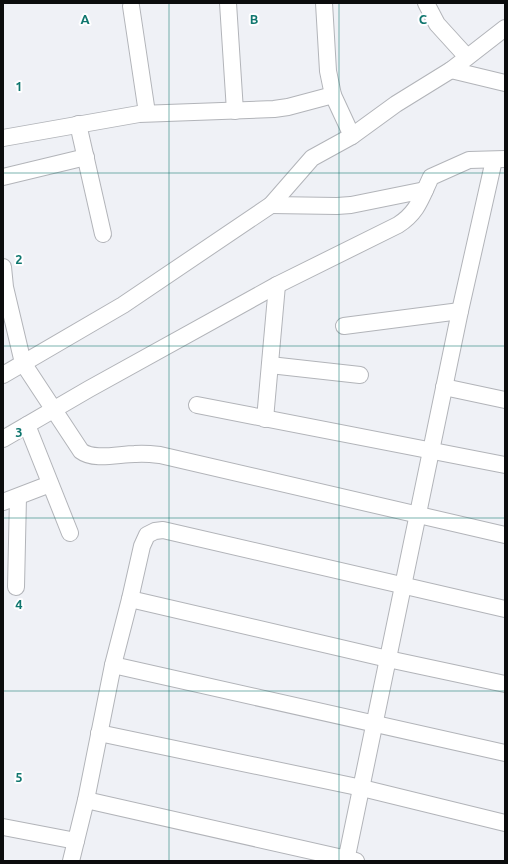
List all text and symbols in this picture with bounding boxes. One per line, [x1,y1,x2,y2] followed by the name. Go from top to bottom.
[80,12,90,26] text: A
[250,12,259,26] text: B
[419,12,428,26] text: C
[15,79,23,93] text: 1
[15,252,23,266] text: 2
[15,425,23,439] text: 3
[15,597,23,611] text: 4
[15,770,23,784] text: 5

